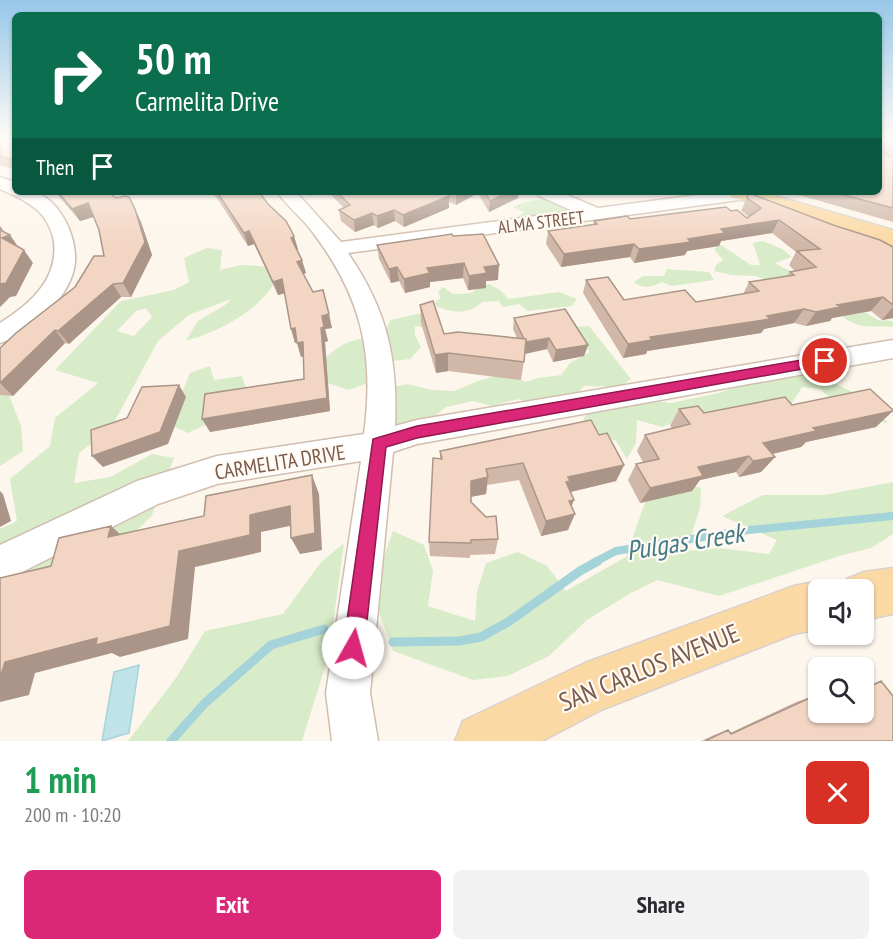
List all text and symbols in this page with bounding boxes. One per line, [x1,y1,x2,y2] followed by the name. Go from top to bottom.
[135,31,212,86] text: 50 m
[36,36,114,114] icon: right
[135,84,279,118] text: Carmelita Drive
[86,150,119,183] icon: arrive
[36,153,74,181] text: Then
[496,205,586,239] street label: ALMA STREET
[799,335,850,386] pin
[808,344,841,377] icon: arrive
[213,438,347,486] street label: CARMELITA DRIVE
[624,514,750,567] water label: Pulgas Creek
[808,579,874,723] map controls
[808,579,874,645] button: sound
[321,616,385,680] position arrow
[554,616,744,718] street label: SAN CARLOS AVENUE
[808,657,874,723] button: search
[24,756,97,803] text: 1 min
[806,761,869,824] button: close
[24,802,121,828] text: 200 m · 10:20
[24,870,441,939] button: Exit
[453,870,869,939] button: Share

